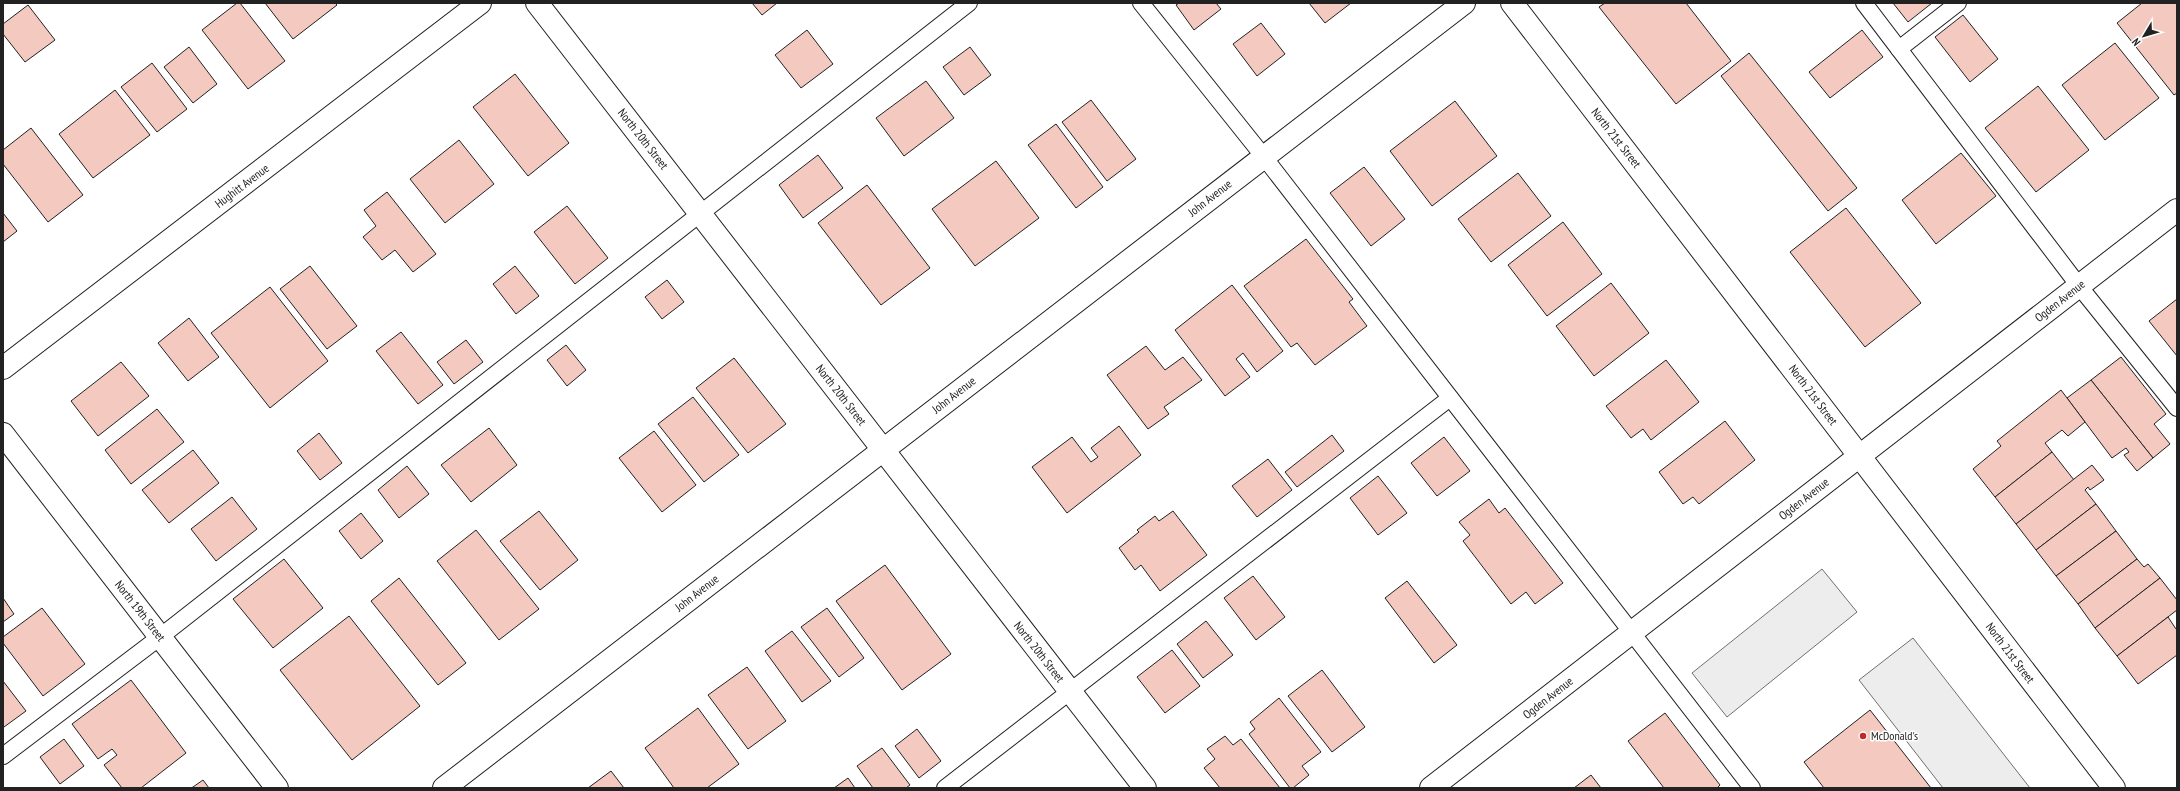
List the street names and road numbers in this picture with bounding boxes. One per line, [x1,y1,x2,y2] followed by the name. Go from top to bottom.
[615,105,672,173] street label: North 20th Street
[1588,105,1645,171] street label: North 21st Street
[212,160,272,211] street label: Hughitt Avenue
[1184,176,1235,220] street label: John Avenue
[2032,276,2088,325] street label: Ogden Avenue
[813,361,870,429] street label: North 20th Street
[1786,361,1841,428] street label: North 21st Street
[928,373,979,417] street label: John Avenue
[1776,474,1832,523] street label: Ogden Avenue
[671,571,722,615] street label: John Avenue
[112,577,169,645] street label: North 19th Street
[1011,618,1068,686] street label: North 20th Street
[1983,619,2038,686] street label: North 21st Street
[1520,673,1576,722] street label: Ogden Avenue

